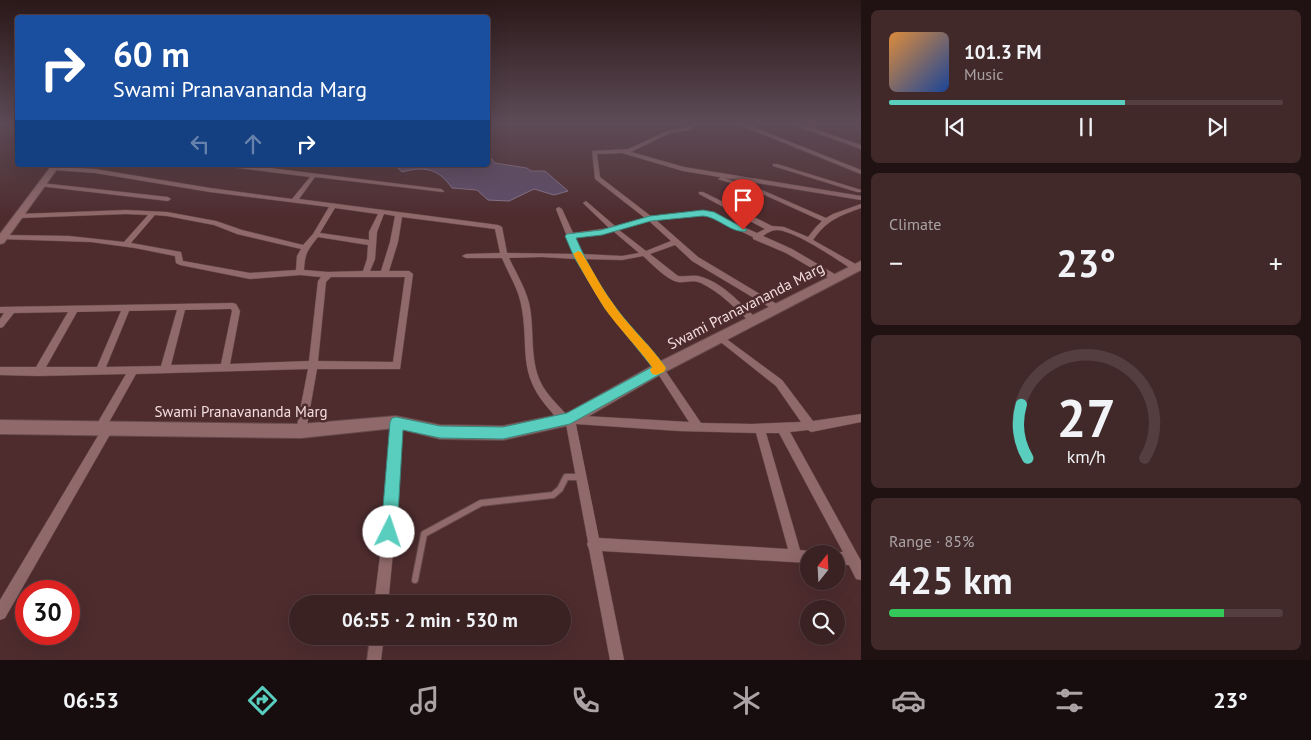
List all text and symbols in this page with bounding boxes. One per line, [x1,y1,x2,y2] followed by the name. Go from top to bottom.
[113,31,190,77] text: 60 m
[30,35,95,100] icon: right
[964,40,1041,64] text: 101.3 FM
[964,64,1004,84] text: Music
[113,75,367,103] text: Swami Pranavananda Marg
[941,113,969,141] icon: previous
[1072,113,1100,141] icon: pause
[1203,113,1231,141] icon: next
[186,130,214,158] icon: left
[239,130,267,158] icon: ahead
[292,130,320,158] icon: right
[722,179,764,230] pin
[729,186,757,214] icon: arrive
[889,214,941,234] text: Climate
[1056,238,1116,287] text: 23°
[889,244,903,281] text: −
[1269,244,1283,281] text: +
[664,258,827,353] street label: Swami Pranavananda Marg
[1057,384,1115,451] text: 27
[154,402,328,421] street label: Swami Pranavananda Marg
[1066,445,1106,468] text: km/h
[362,505,414,557] position arrow
[889,531,974,551] text: Range · 85%
[800,545,845,590] north arrow
[800,545,845,645] map controls
[889,555,1013,604] text: 425 km
[15,580,80,645] speed limit sign: 30
[800,600,845,645] button: search
[342,608,518,632] text: 06:55 · 2 min · 530 m
[245,683,280,718] icon: directions
[407,683,442,718] icon: music
[568,683,603,718] icon: phone
[729,683,764,718] icon: climate
[891,683,926,718] icon: car
[1052,683,1087,718] icon: filters
[63,686,119,714] text: 06:53
[1213,686,1248,714] text: 23°

